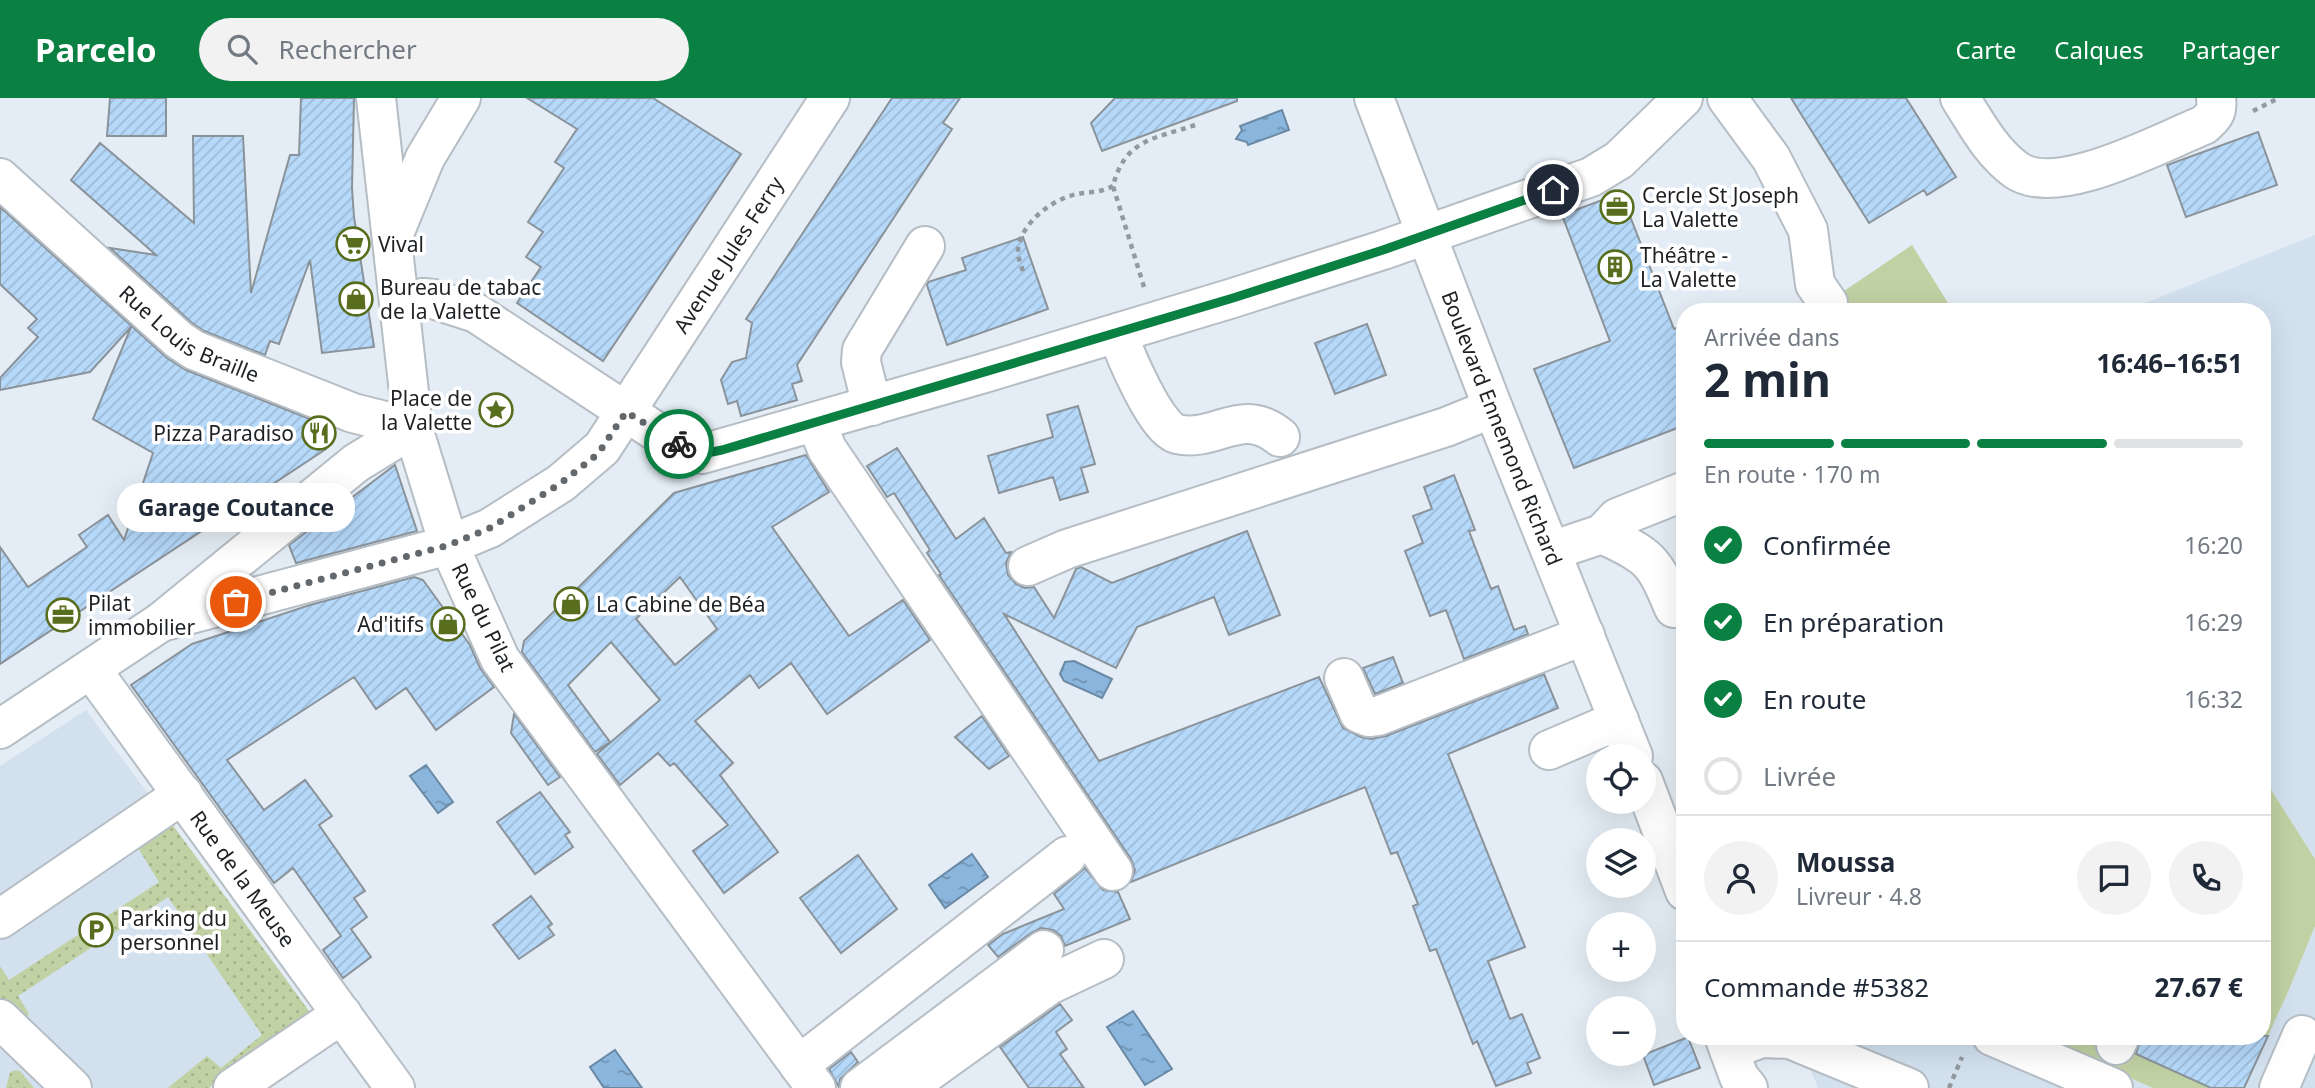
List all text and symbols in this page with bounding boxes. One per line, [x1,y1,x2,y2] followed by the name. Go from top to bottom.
[199,18,689,81] search box
[35,27,157,72] text: Parcelo
[223,30,261,68] icon: search
[279,31,417,67] text: Rechercher
[1956,33,2016,66] text: Carte
[2054,33,2144,66] text: Calques
[2182,33,2280,66] text: Partager
[1523,160,1583,220] pin
[667,171,790,338] street label: Avenue Jules Ferry
[1534,171,1572,209] icon: home
[1642,181,1799,233] place label: Cercle St Joseph La Valette
[1598,188,1636,226] office icon: Cercle St Joseph La Valette
[334,225,372,263] supermarket icon: Vival
[378,230,424,258] place label: Vival
[1640,241,1736,293] place label: Théâtre - La Valette
[1596,248,1634,286] building icon: Théâtre - La Valette
[380,273,541,325] place label: Bureau de tabac de la Valette
[113,279,263,388] street label: Rue Louis Braille
[337,280,375,318] shop icon: Bureau de tabac de la Valette
[1435,287,1569,570] street label: Boulevard Ennemond Richard
[1704,321,1840,353] text: Arrivée dans
[2096,345,2243,381] text: 16:46–16:51
[1704,348,1831,410] text: 2 min
[381,384,472,436] place label: Place de la Valette
[477,391,515,429] place icon: Place de la Valette
[644,409,714,479] courier
[300,414,338,452] restaurant icon: Pizza Paradiso
[153,419,294,447] place label: Pizza Paradiso
[660,425,698,463] icon: bike
[1704,458,1881,490] text: En route · 170 m
[117,483,355,532] callout: Garage Coutance
[138,491,334,523] text: Garage Coutance
[1704,526,1742,564] icon: check
[1763,527,1891,563] text: Confirmée
[2184,529,2243,561] text: 16:20
[446,558,523,676] street label: Rue du Pilat
[206,572,266,632] pin
[217,583,255,621] icon: bag
[552,585,590,623] shop icon: La Cabine de Béa
[88,589,195,641] place label: Pilat immobilier
[596,590,765,618] place label: La Cabine de Béa
[44,596,82,634] office icon: Pilat immobilier
[1704,603,1742,641] icon: check
[1763,604,1944,640] text: En préparation
[429,605,467,643] shop icon: Ad'itifs
[2184,606,2243,638] text: 16:29
[357,610,424,638] place label: Ad'itifs
[1704,680,1742,718] icon: check
[1763,681,1866,717] text: En route
[2184,683,2243,715] text: 16:32
[1586,744,1656,1066] map controls
[1586,744,1656,814] button: locate
[1763,758,1836,794] text: Livrée
[184,805,302,952] street label: Rue de la Meuse
[1586,828,1656,898] button: layers
[1704,841,1778,915] button: person
[2077,841,2151,915] button: chat
[2169,841,2243,915] button: phone
[1796,844,1895,880] text: Moussa
[1796,880,1922,912] text: Livreur · 4.8
[120,904,227,956] place label: Parking du personnel
[77,911,115,949] parking icon: Parking du personnel
[1586,912,1656,982] button: +
[1704,969,1929,1005] text: Commande #5382
[2155,969,2243,1005] text: 27.67 €
[1586,996,1656,1066] button: −

